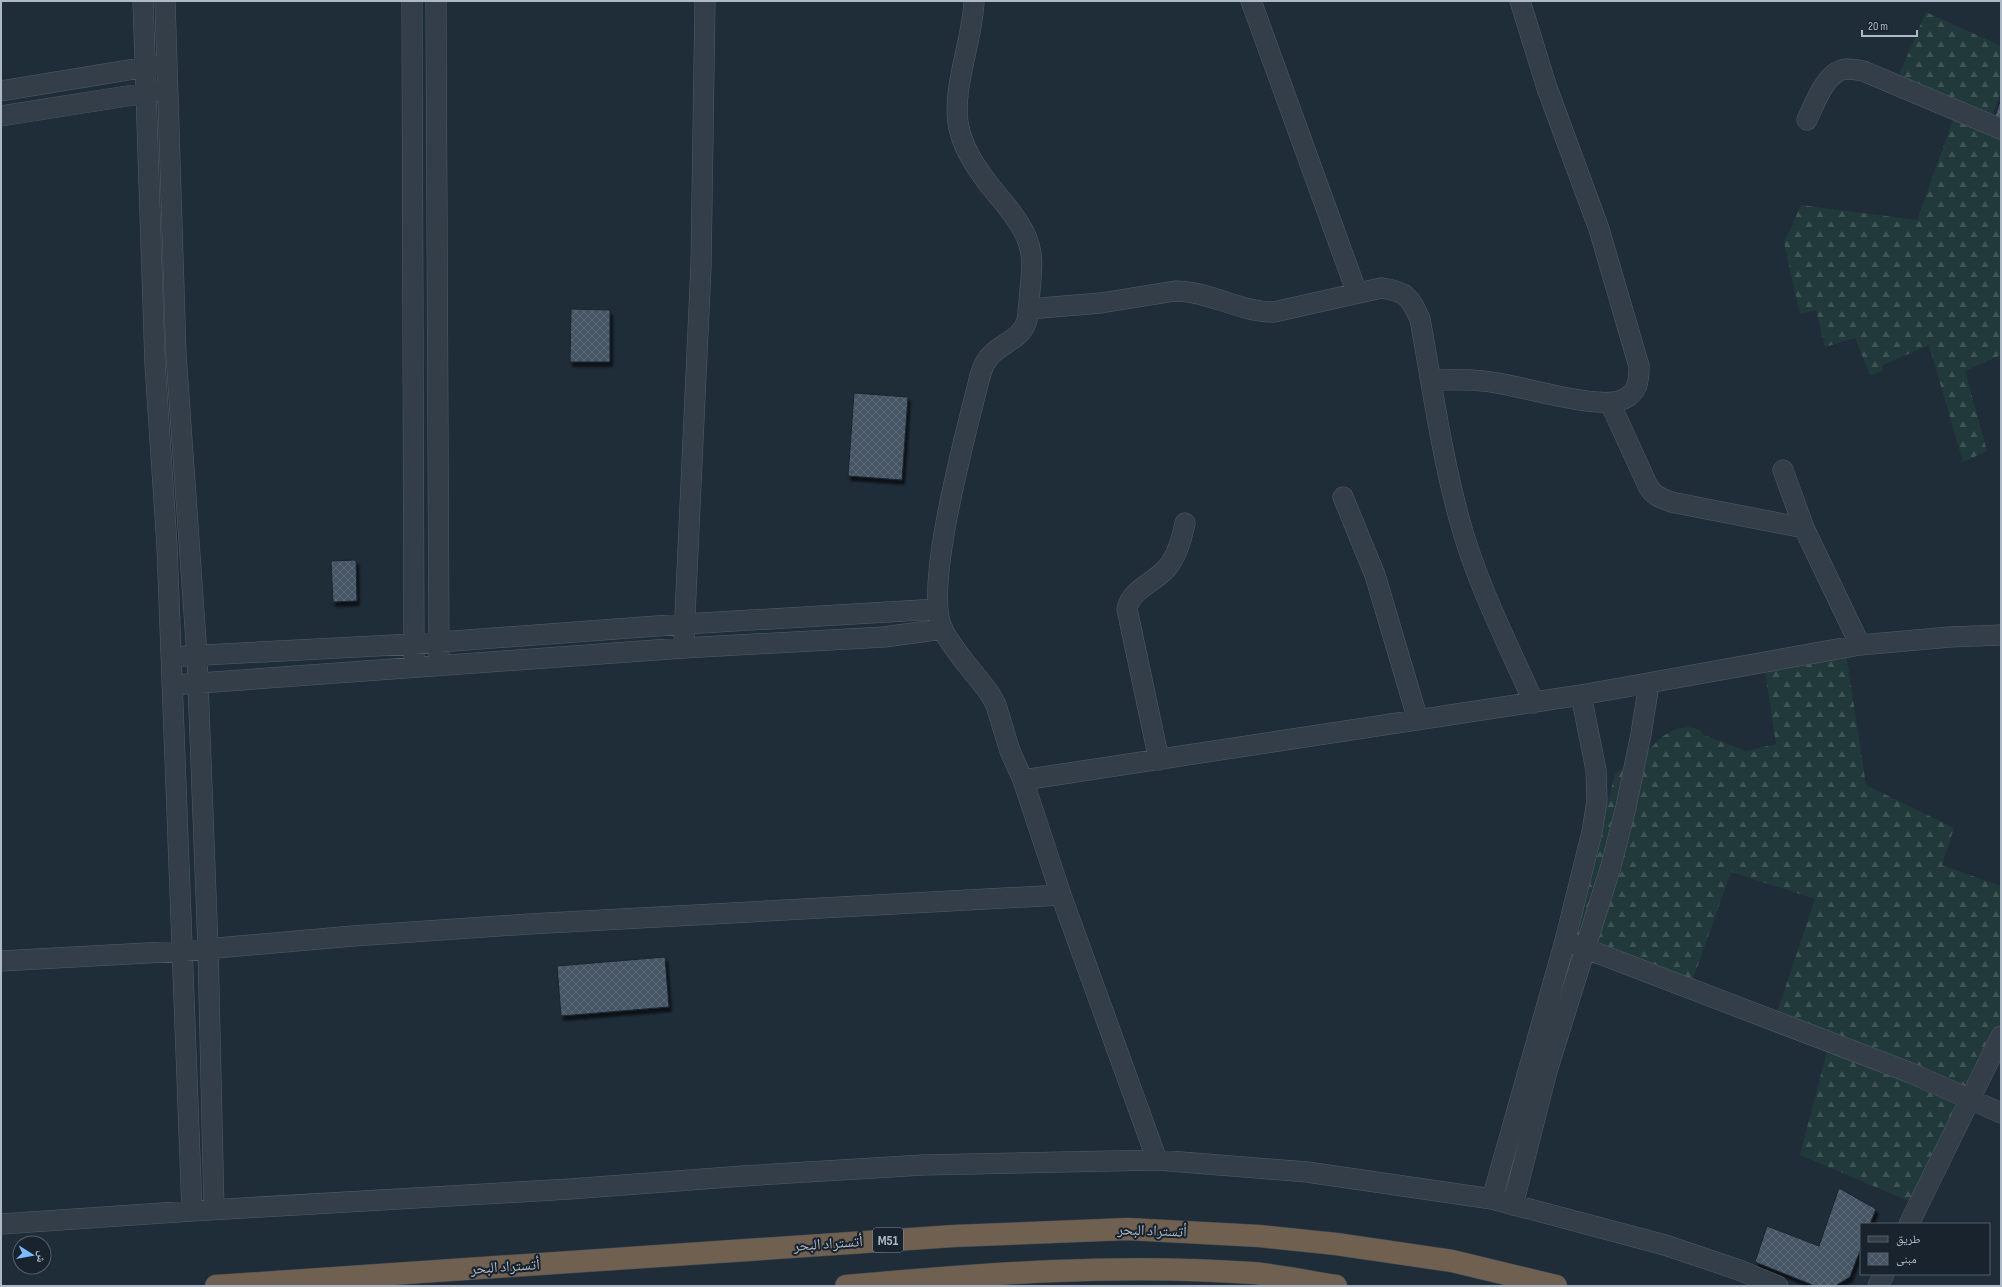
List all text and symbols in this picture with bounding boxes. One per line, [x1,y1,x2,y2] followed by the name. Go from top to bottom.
[1862,12,1917,38] scale bar
[1868,19,1888,34] text: 20 m
[1116,1220,1187,1242] street label: أتستراد البحر
[1860,1223,1990,1275] legend
[873,1228,903,1252] road number: M51
[792,1232,863,1256] street label: أتستراد البحر
[1896,1232,1921,1247] text: طريق
[12,1235,52,1275] north arrow
[33,1250,49,1264] text: ش
[1896,1252,1917,1267] text: مبنى
[469,1255,540,1279] street label: أتستراد البحر

